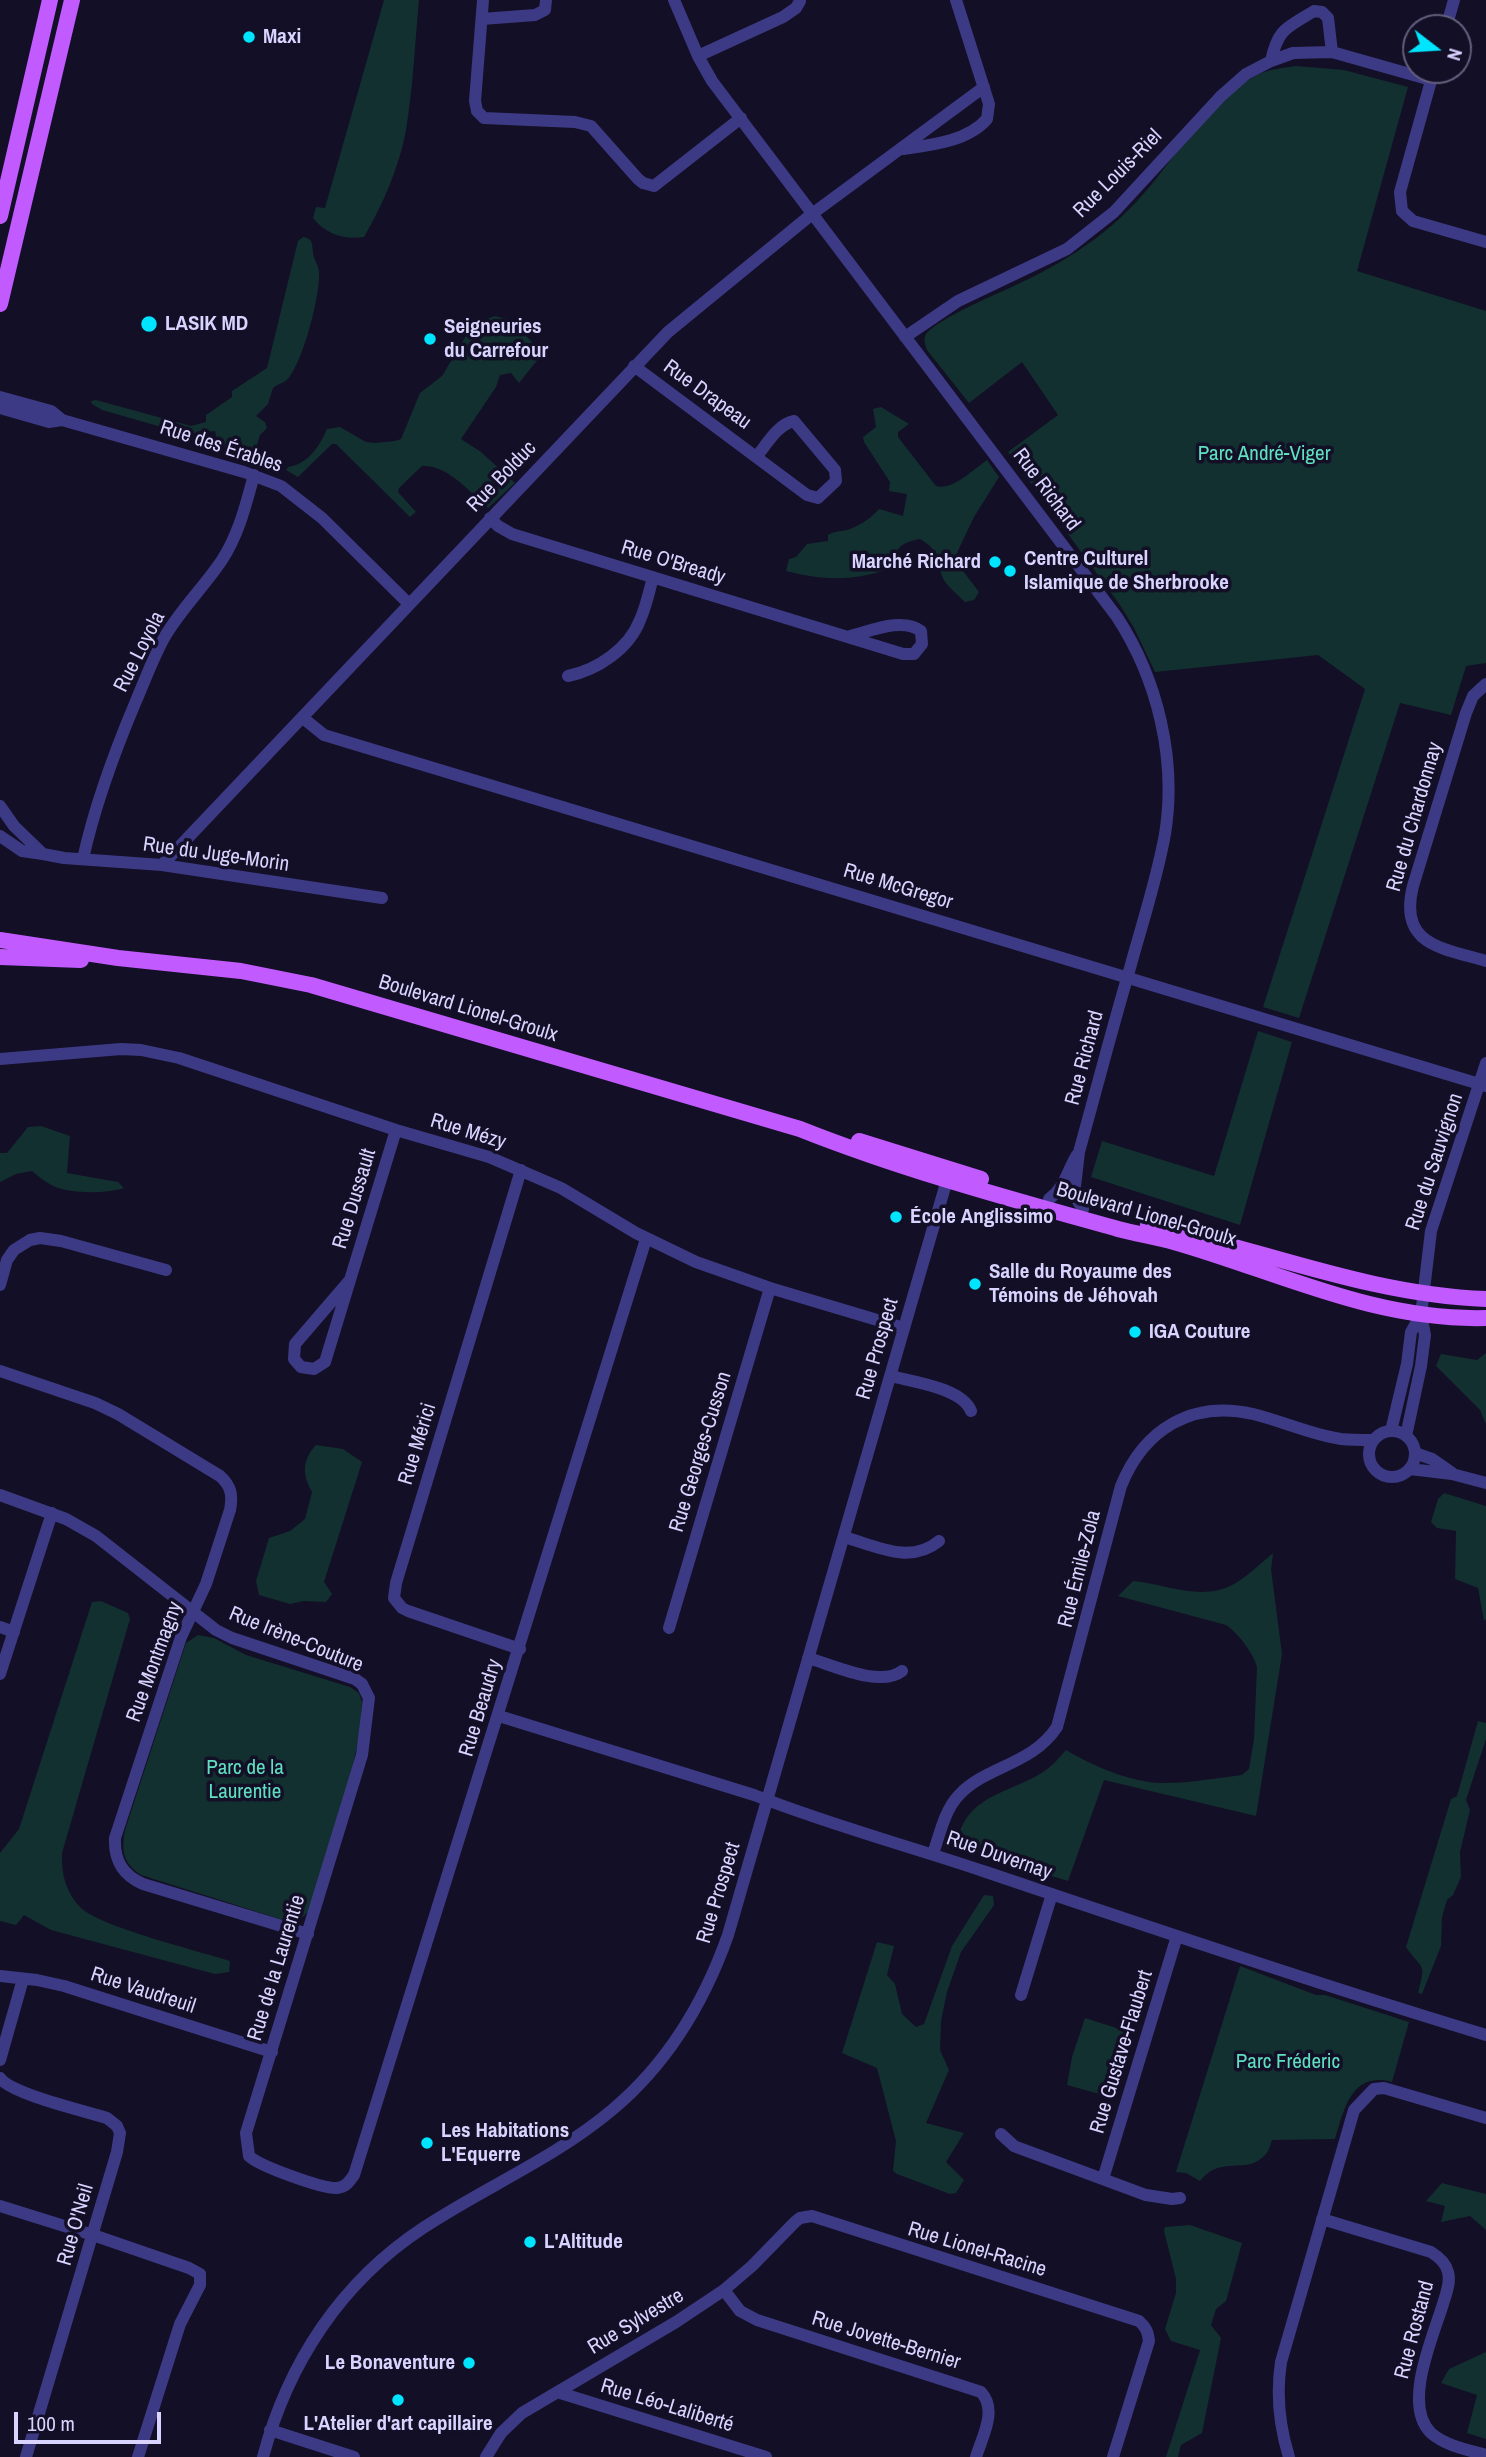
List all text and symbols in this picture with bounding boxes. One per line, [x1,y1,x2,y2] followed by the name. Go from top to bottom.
[1402,14,1472,84] north arrow
[263,24,301,50] place label: Maxi
[241,29,257,45] marker: Maxi
[1441,45,1469,64] text: N
[1068,124,1168,224] street label: Rue Louis-Riel
[165,311,248,337] place label: LASIK MD
[139,314,159,334] marker: LASIK MD
[444,314,548,364] place label: Seigneuries du Carrefour
[422,331,438,347] marker: Seigneuries du Carrefour
[658,355,756,435] street label: Rue Drapeau
[157,415,285,479] street label: Rue des Érables
[462,436,542,518] street label: Rue Bolduc
[1198,441,1330,467] park label: Parc André-Viger
[1007,444,1085,536] street label: Rue Richard
[618,535,728,591] street label: Rue O'Bready
[1024,546,1229,596] place label: Centre Culturel Islamique de Sherbrooke
[852,549,981,575] place label: Marché Richard
[987,554,1003,570] marker: Marché Richard
[1002,563,1018,579] marker: Centre Culturel Islamique de Sherbrooke
[109,607,171,697] street label: Rue Loyola
[1382,739,1448,895] street label: Rue du Chardonnay
[141,832,291,878] street label: Rue du Juge-Morin
[840,858,956,916] street label: Rue McGregor
[376,970,560,1048] street label: Boulevard Lionel-Groulx
[1060,1008,1110,1108] street label: Rue Richard
[1401,1090,1469,1234] street label: Rue du Sauvignon
[427,1109,509,1155] street label: Rue Mézy
[328,1146,382,1252] street label: Rue Dussault
[1053,1177,1239,1253] street label: Boulevard Lionel-Groulx
[910,1204,1054,1230] place label: École Anglissimo
[888,1209,904,1225] marker: École Anglissimo
[989,1259,1172,1309] place label: Salle du Royaume des Témoins de Jéhovah
[967,1276,983,1292] marker: Salle du Royaume des Témoins de Jéhovah
[852,1295,904,1403] street label: Rue Prospect
[1149,1319,1250,1345] place label: IGA Couture
[1127,1324,1143,1340] marker: IGA Couture
[665,1369,737,1535] street label: Rue Georges-Cusson
[394,1400,442,1488] street label: Rue Mérici
[1053,1508,1107,1630] street label: Rue Émile-Zola
[122,1598,188,1726] street label: Rue Montmagny
[225,1602,367,1678] street label: Rue Irène-Couture
[454,1656,508,1760] street label: Rue Beaudry
[206,1755,284,1805] park label: Parc de la Laurentie
[943,1826,1055,1886] street label: Rue Duvernay
[692,1839,746,1947] street label: Rue Prospect
[243,1892,311,2044] street label: Rue de la Laurentie
[87,1962,199,2020] street label: Rue Vaudreuil
[1085,1967,1159,2137] street label: Rue Gustave-Flaubert
[1236,2049,1340,2075] park label: Parc Fréderic
[441,2118,569,2168] place label: Les Habitations L'Equerre
[419,2135,435,2151] marker: Les Habitations L'Equerre
[52,2181,100,2269] street label: Rue O'Neil
[905,2217,1049,2283] street label: Rue Lionel-Racine
[544,2229,623,2255] place label: L'Altitude
[522,2234,538,2250] marker: L'Altitude
[1390,2278,1440,2382] street label: Rue Rostand
[584,2284,688,2360] street label: Rue Sylvestre
[809,2306,963,2376] street label: Rue Jovette-Bernier
[325,2350,455,2376] place label: Le Bonaventure
[461,2355,477,2371] marker: Le Bonaventure
[597,2374,737,2438] street label: Rue Léo-Laliberté
[390,2392,406,2408] marker: L'Atelier d'art capillaire
[18,2398,164,2442] scale bar
[27,2409,75,2438] text: 100 m
[303,2411,493,2437] place label: L'Atelier d'art capillaire

